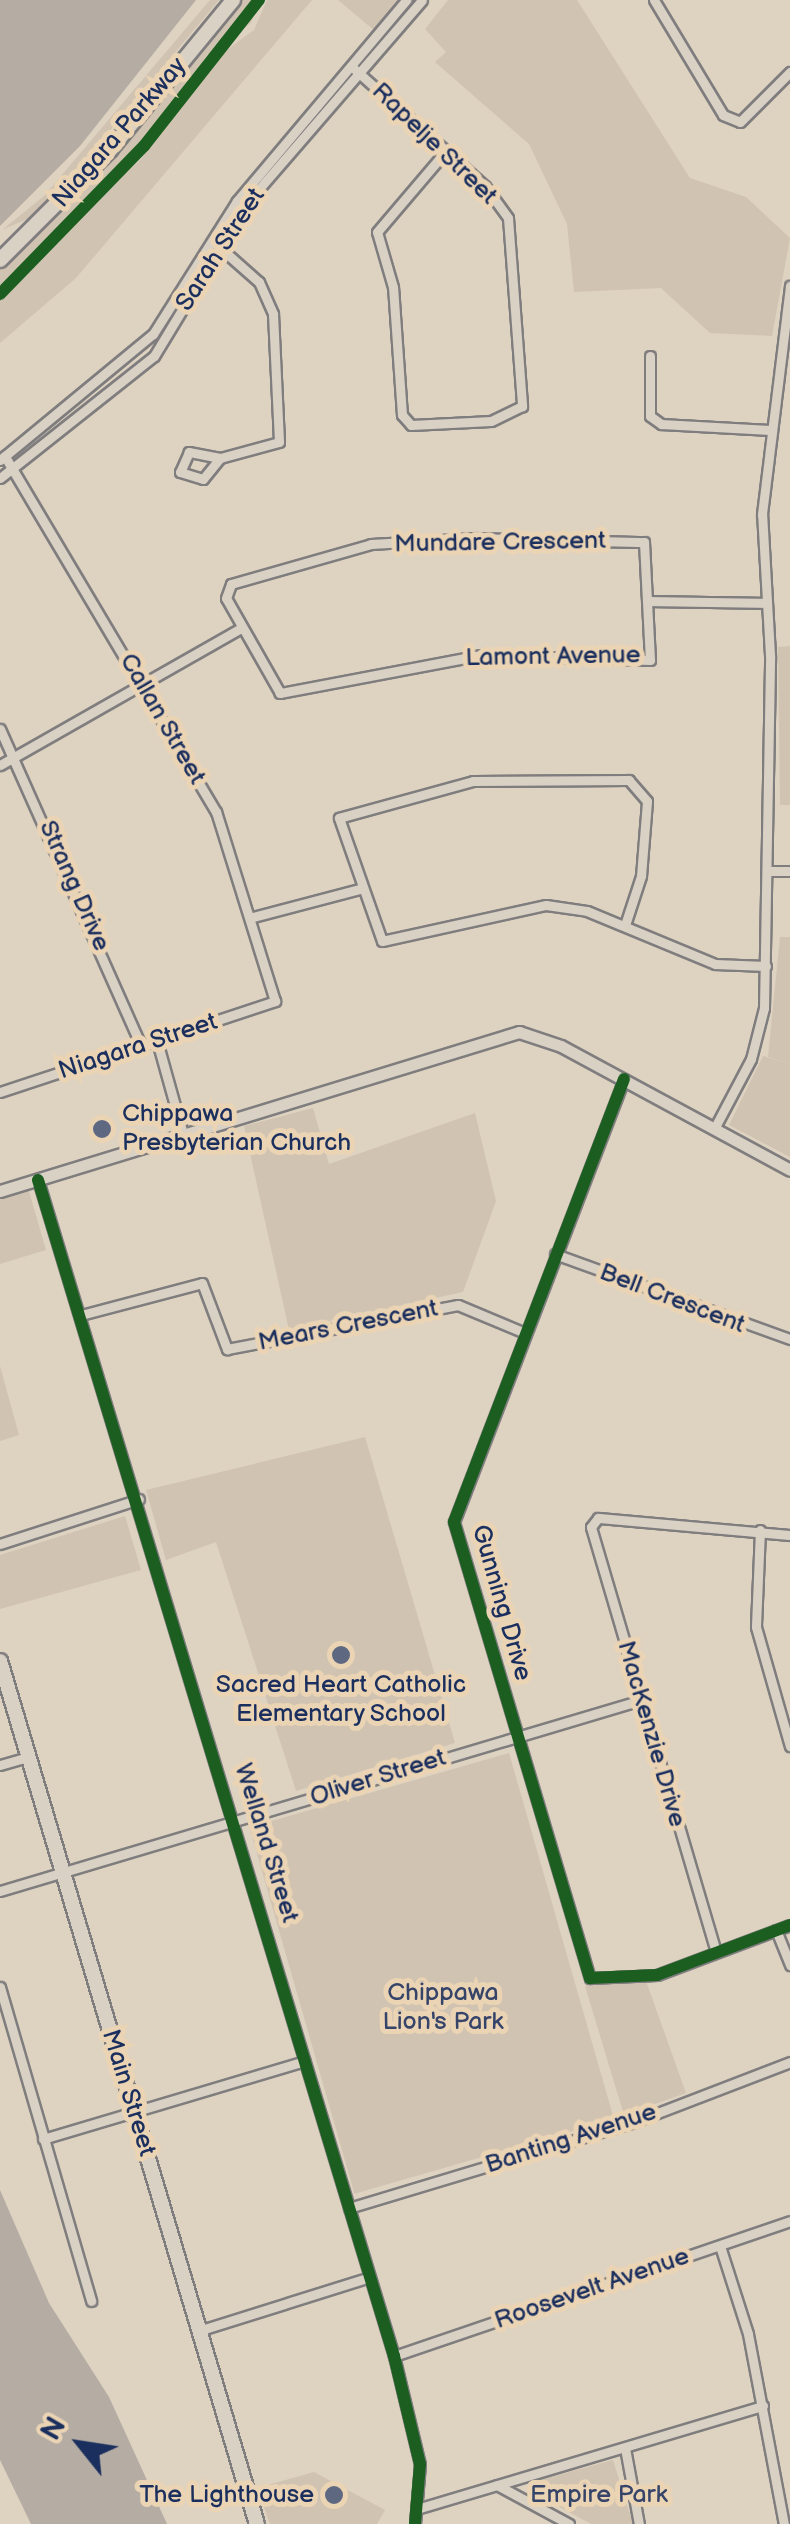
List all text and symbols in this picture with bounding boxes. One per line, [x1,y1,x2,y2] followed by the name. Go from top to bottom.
[47,52,193,214] street label: Niagara Parkway
[365,77,503,211] street label: Rapelje Street
[170,183,272,317] street label: Sarah Street
[394,526,606,560] street label: Mundare Crescent
[465,640,641,674] street label: Lamont Avenue
[112,648,212,790] street label: Callan Street
[32,816,116,956] street label: Strang Drive
[55,1007,221,1087] street label: Niagara Street
[122,1100,351,1159] place label: Chippawa Presbyterian Church
[91,1118,113,1140] marker: Chippawa Presbyterian Church
[595,1258,749,1340] street label: Bell Crescent
[256,1294,440,1358] street label: Mears Crescent
[464,1522,538,1684] street label: Gunning Drive
[610,1638,692,1830] street label: MacKenzie Drive
[330,1644,352,1666] marker: Sacred Heart Catholic Elementary School
[216,1671,466,1730] place label: Sacred Heart Catholic Elementary School
[306,1743,450,1813] street label: Oliver Street
[228,1760,304,1926] street label: Welland Street
[382,1979,504,2038] park label: Chippawa Lion's Park
[94,2026,162,2160] street label: Main Street
[482,2097,660,2181] street label: Banting Avenue
[491,2242,693,2336] street label: Roosevelt Avenue
[30,2394,130,2494] north arrow
[34,2411,73,2446] text: N
[139,2480,314,2510] place label: The Lighthouse
[530,2480,668,2510] park label: Empire Park
[323,2484,345,2506] marker: The Lighthouse

